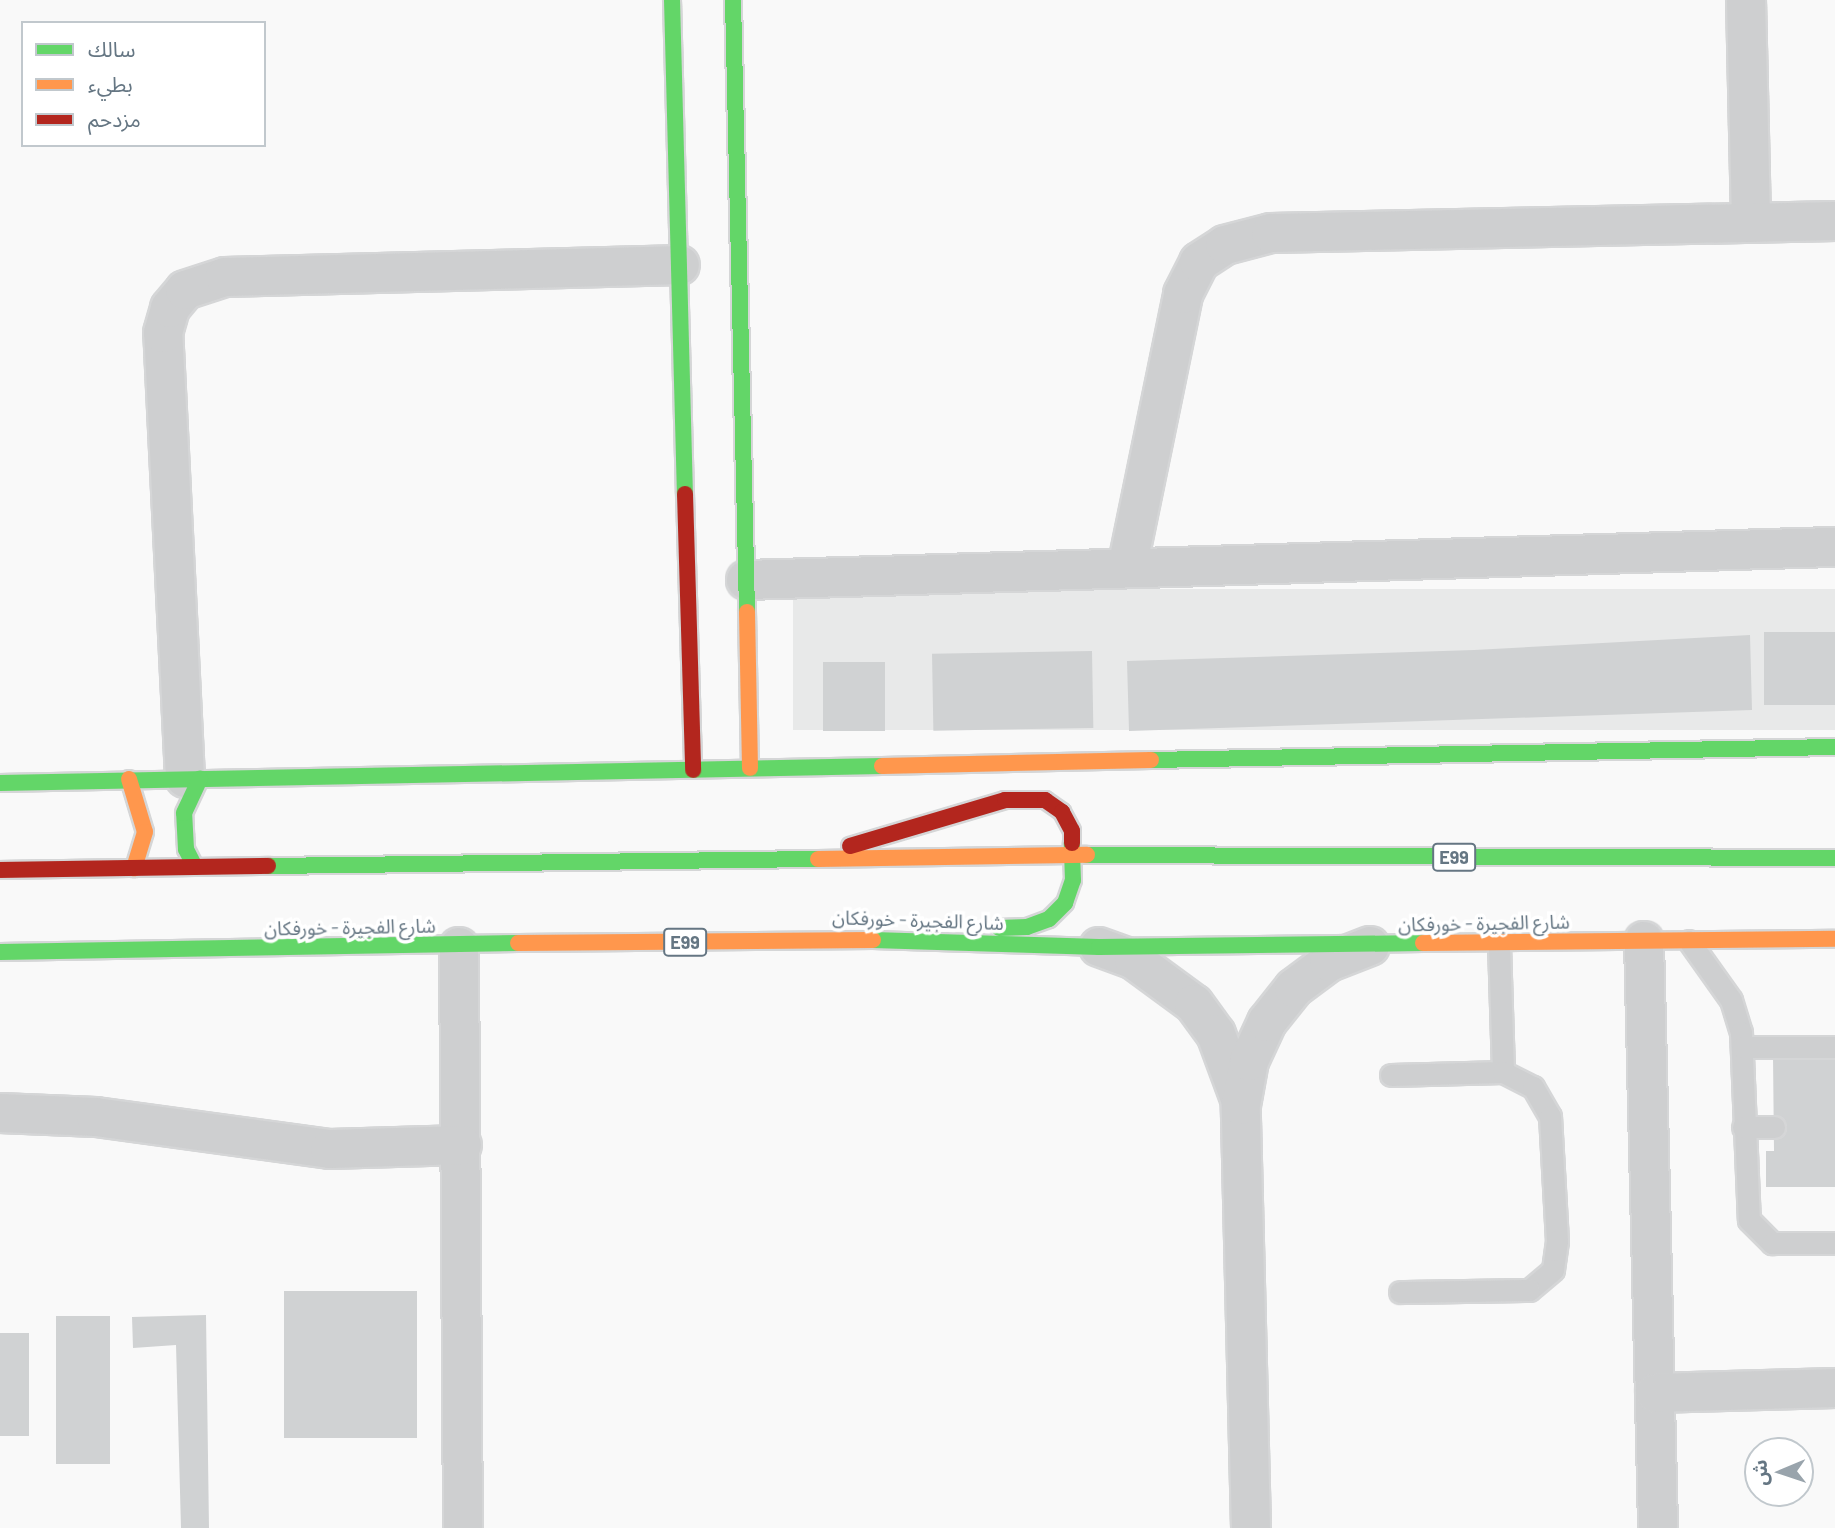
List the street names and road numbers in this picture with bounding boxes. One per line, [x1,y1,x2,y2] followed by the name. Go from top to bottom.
[1431,842,1477,872] road number: E99
[832,906,1004,934] street label: شارع الفجيرة - خورفكان
[1398,910,1570,936] street label: شارع الفجيرة - خورفكان
[264,914,436,940] street label: شارع الفجيرة - خورفكان
[662,928,708,957] road number: E99

